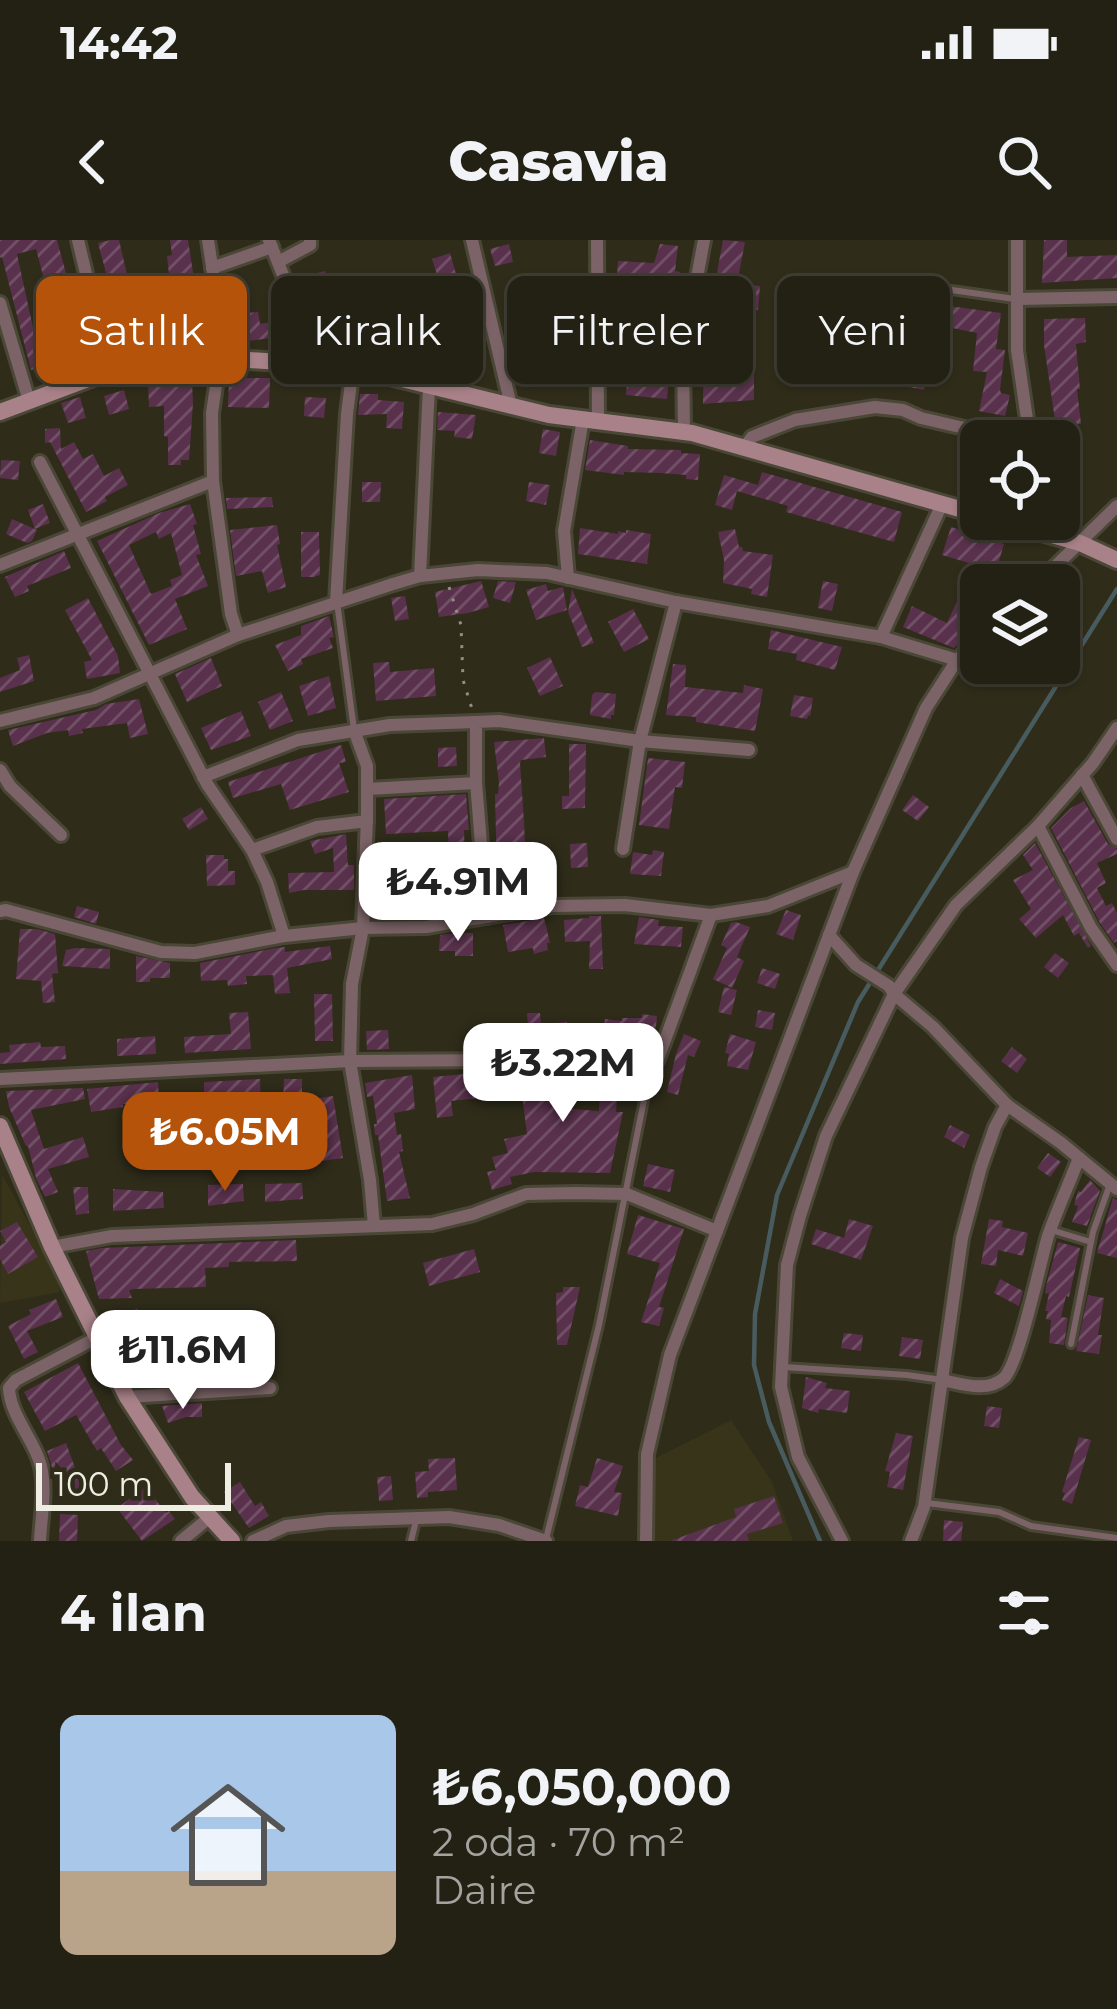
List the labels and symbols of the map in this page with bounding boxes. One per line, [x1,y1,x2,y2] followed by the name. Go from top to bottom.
[360,842,556,944] pin: ₺4.91M
[465,1023,661,1125] pin: ₺3.22M
[127,1092,323,1194] pin: ₺6.05M
[85,1310,281,1412] pin: ₺11.6M
[36,1457,231,1510] scale bar

